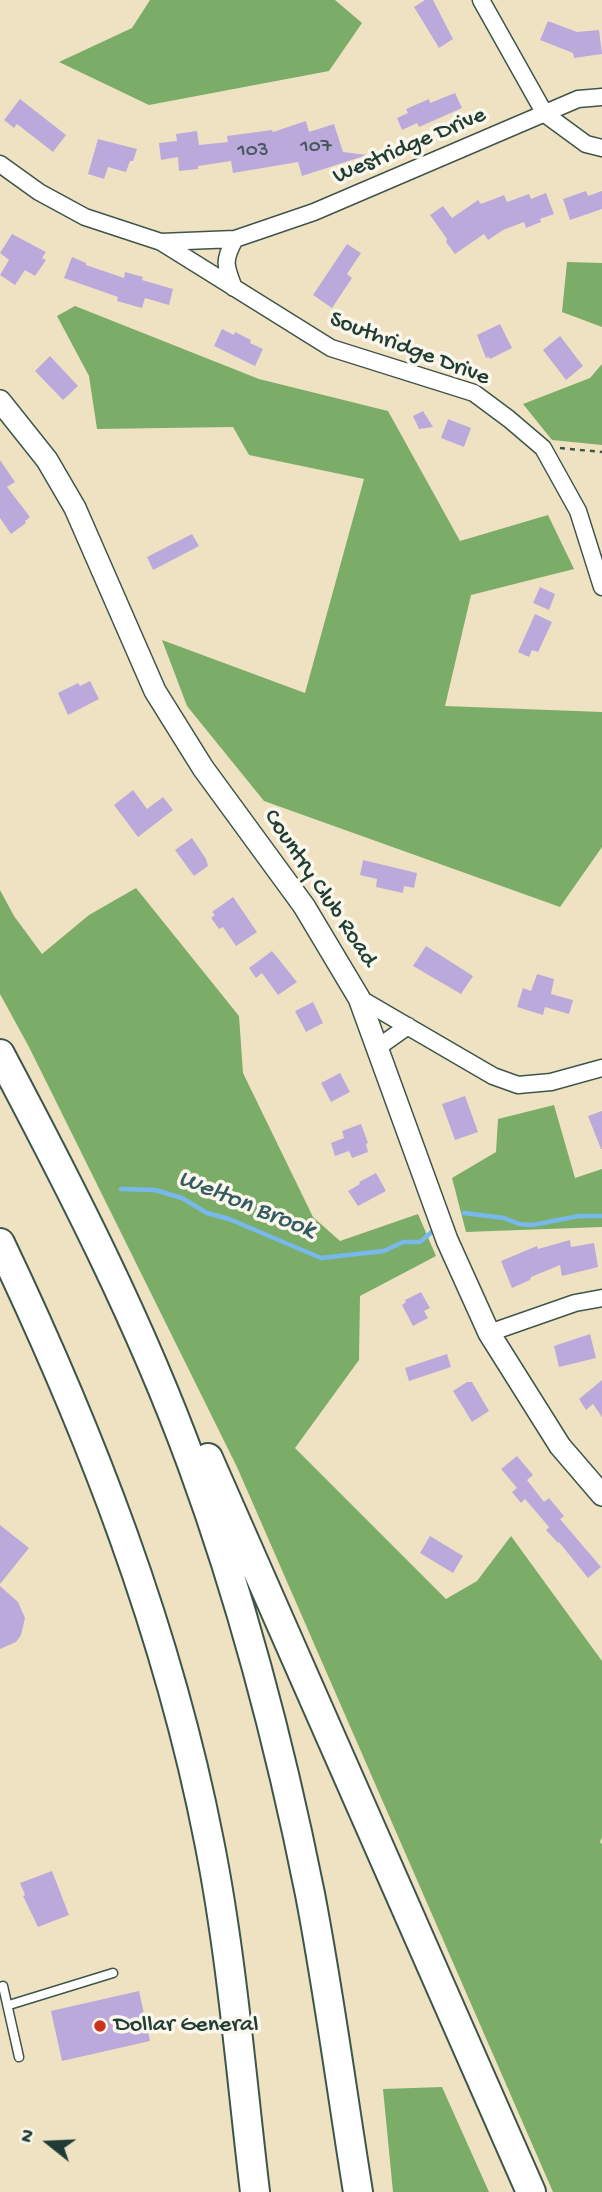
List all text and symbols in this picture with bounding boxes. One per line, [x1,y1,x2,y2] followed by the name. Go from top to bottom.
[329,102,491,192] street label: Westridge Drive
[300,135,332,161] house number: 107
[237,139,269,165] house number: 103
[325,306,493,394] street label: Southridge Drive
[256,805,382,973] street label: Country Club Road
[173,1164,319,1248] water label: Welton Brook
[114,2012,259,2040] place label: Dollar General
[92,2018,108,2034] marker: Dollar General
[14,2108,84,2178] north arrow
[16,2127,41,2146] text: N

